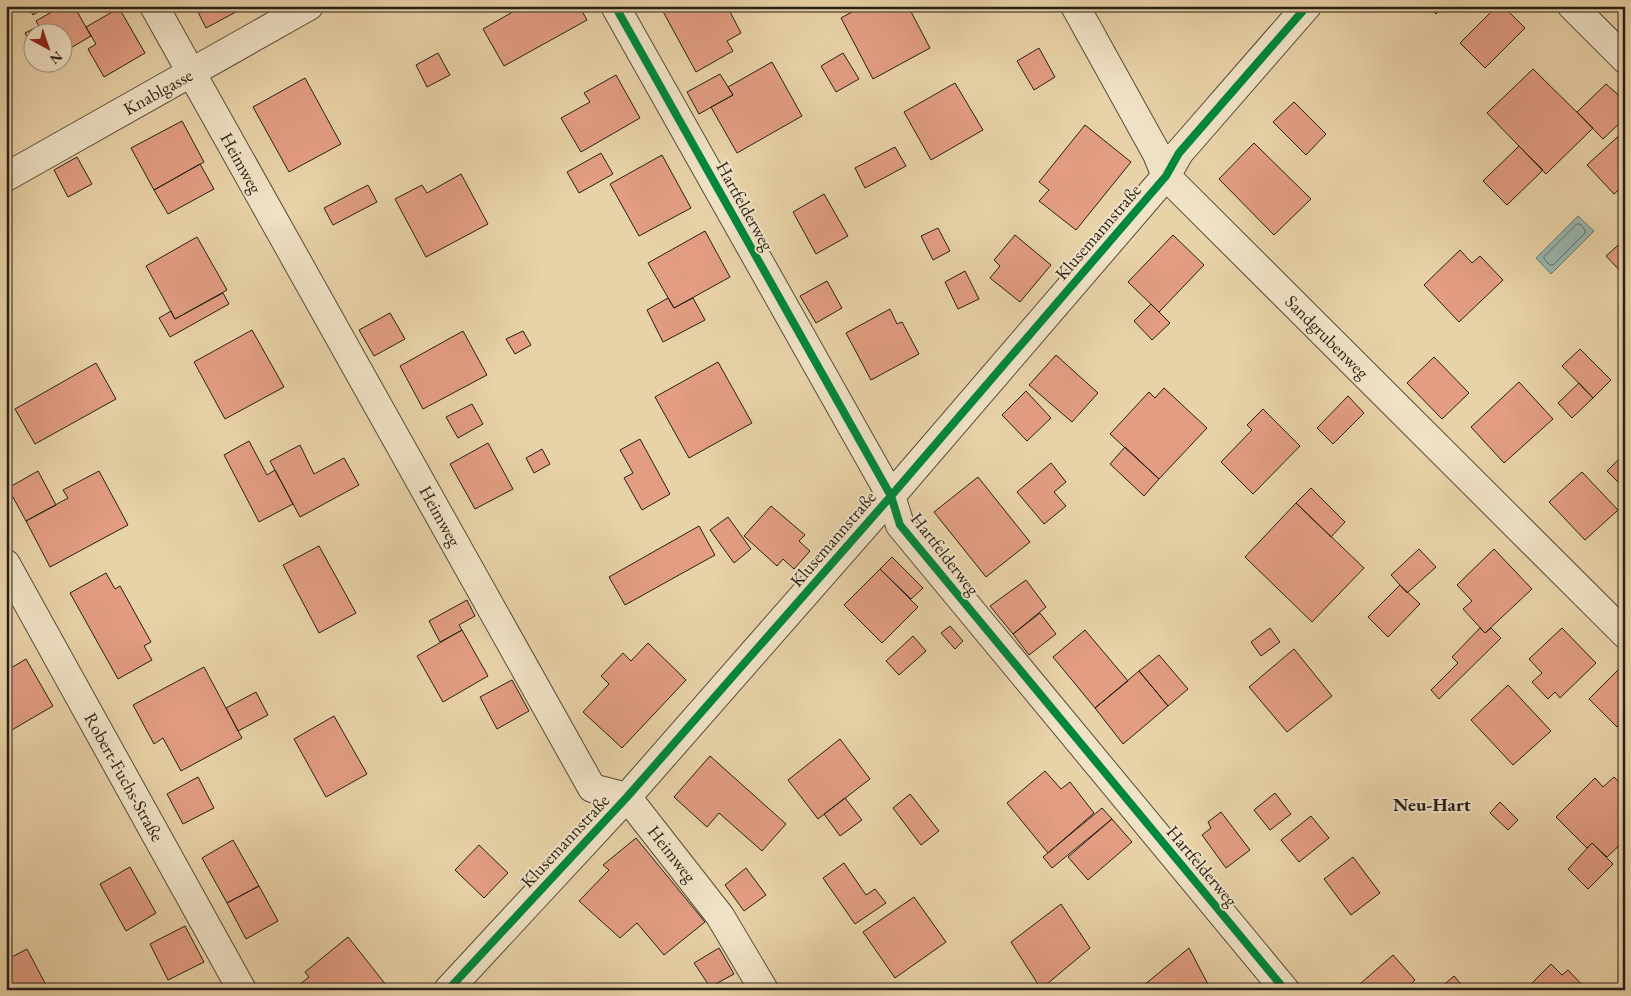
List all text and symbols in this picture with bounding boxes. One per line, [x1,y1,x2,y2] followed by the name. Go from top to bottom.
[22,22,72,72] north arrow
[46,47,66,69] text: N
[119,63,197,120] street label: Knablgasse
[215,128,268,197] street label: Heimweg
[711,157,780,255] street label: Hartfelderweg
[1050,179,1146,284] street label: Klusemannstraße
[1280,290,1374,384] street label: Sandgrubenweg
[414,481,467,550] street label: Heimweg
[785,486,881,591] street label: Klusemannstraße
[906,508,985,600] street label: Hartfelderweg
[79,708,169,845] street label: Robert-Fuchs-Straße
[515,789,614,892] street label: Klusemannstraße
[1393,792,1471,817] district label: Neu-Hart
[643,820,702,887] street label: Heimweg
[1162,820,1243,911] street label: Hartfelderweg

